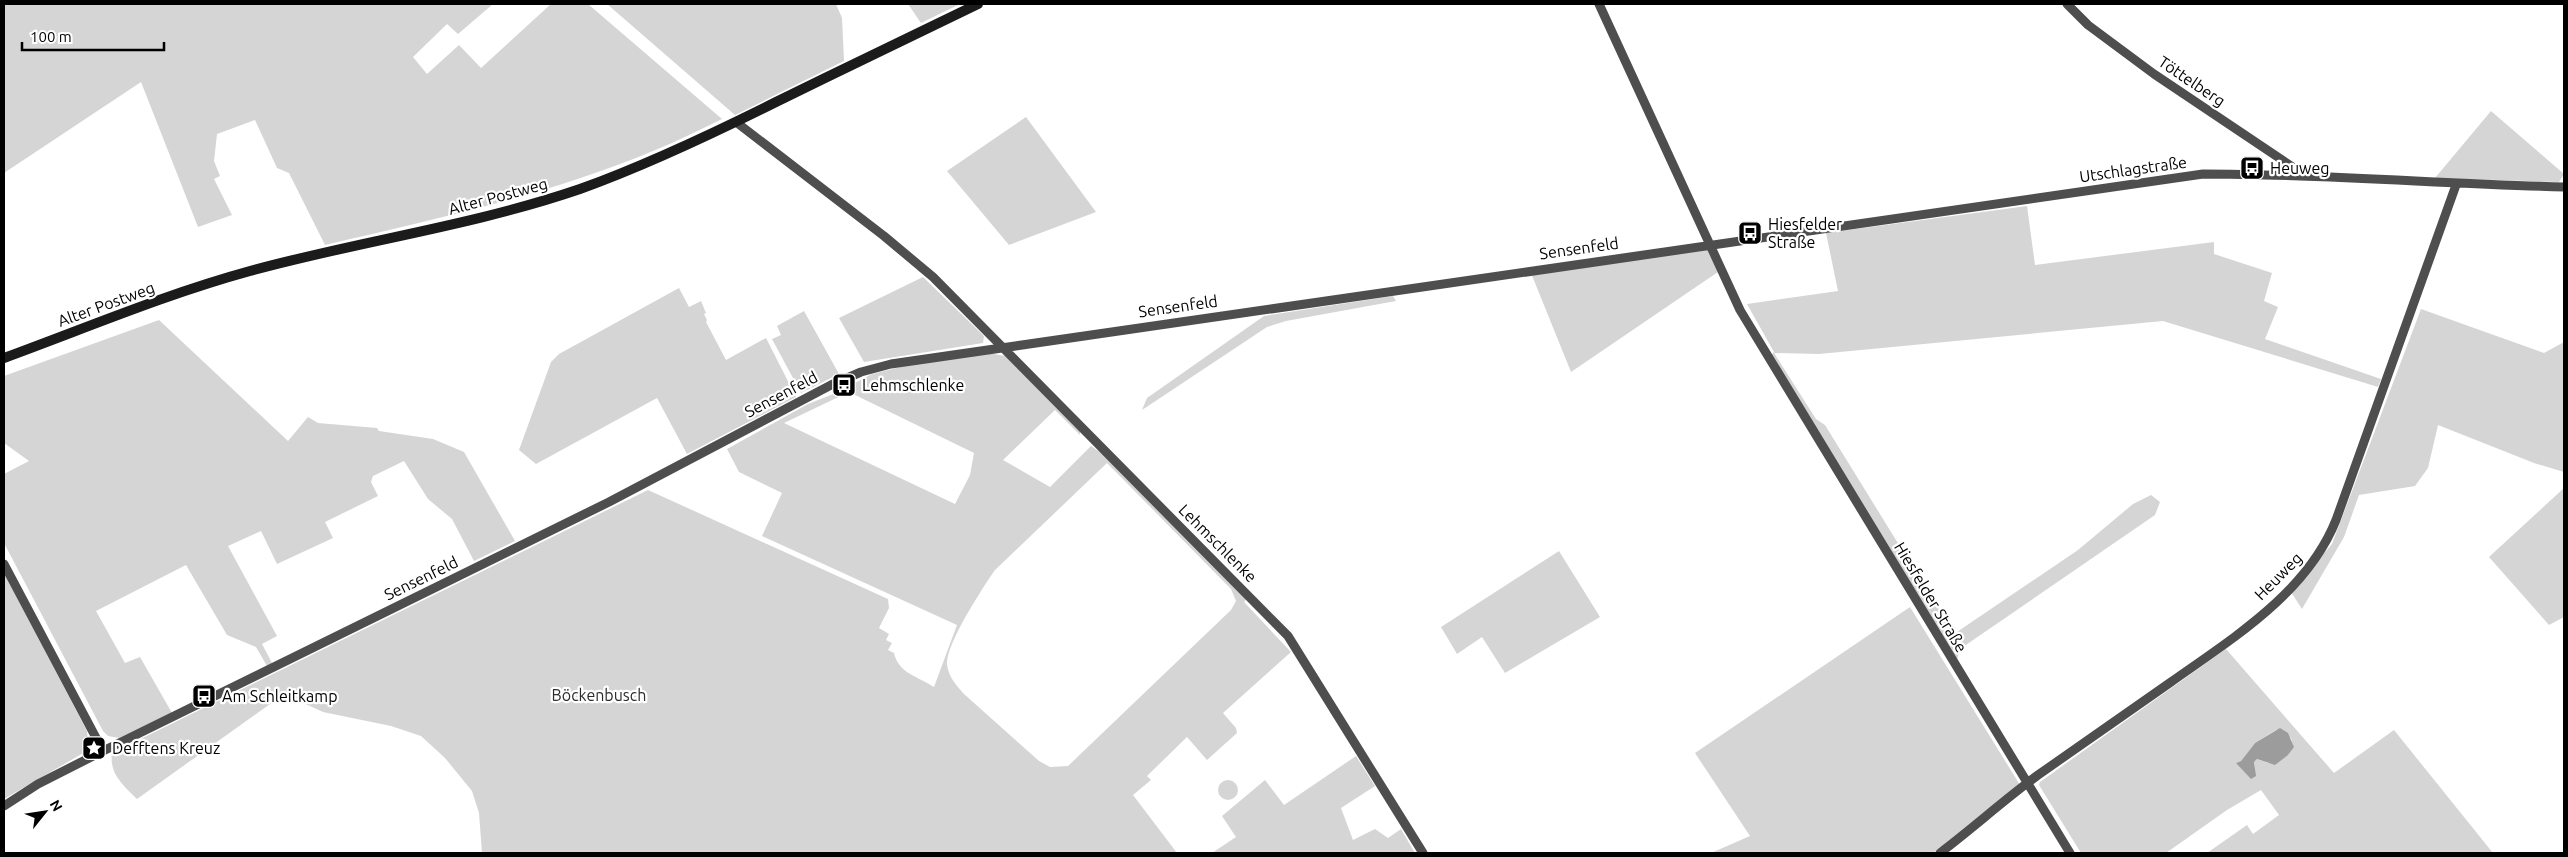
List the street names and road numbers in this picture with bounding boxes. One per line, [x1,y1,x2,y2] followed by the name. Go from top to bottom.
[2155,52,2229,110] street label: Töttelberg
[2078,153,2188,185] street label: Utschlagstraße
[446,174,550,218] street label: Alter Postweg
[1538,234,1620,262] street label: Sensenfeld
[55,278,157,330] street label: Alter Postweg
[1137,292,1219,320] street label: Sensenfeld
[742,367,820,421] street label: Sensenfeld
[1175,500,1261,586] street label: Lehmschlenke
[1891,539,1971,655] street label: Hiesfelder Straße
[2251,549,2305,603] street label: Heuweg
[381,552,461,604] street label: Sensenfeld

